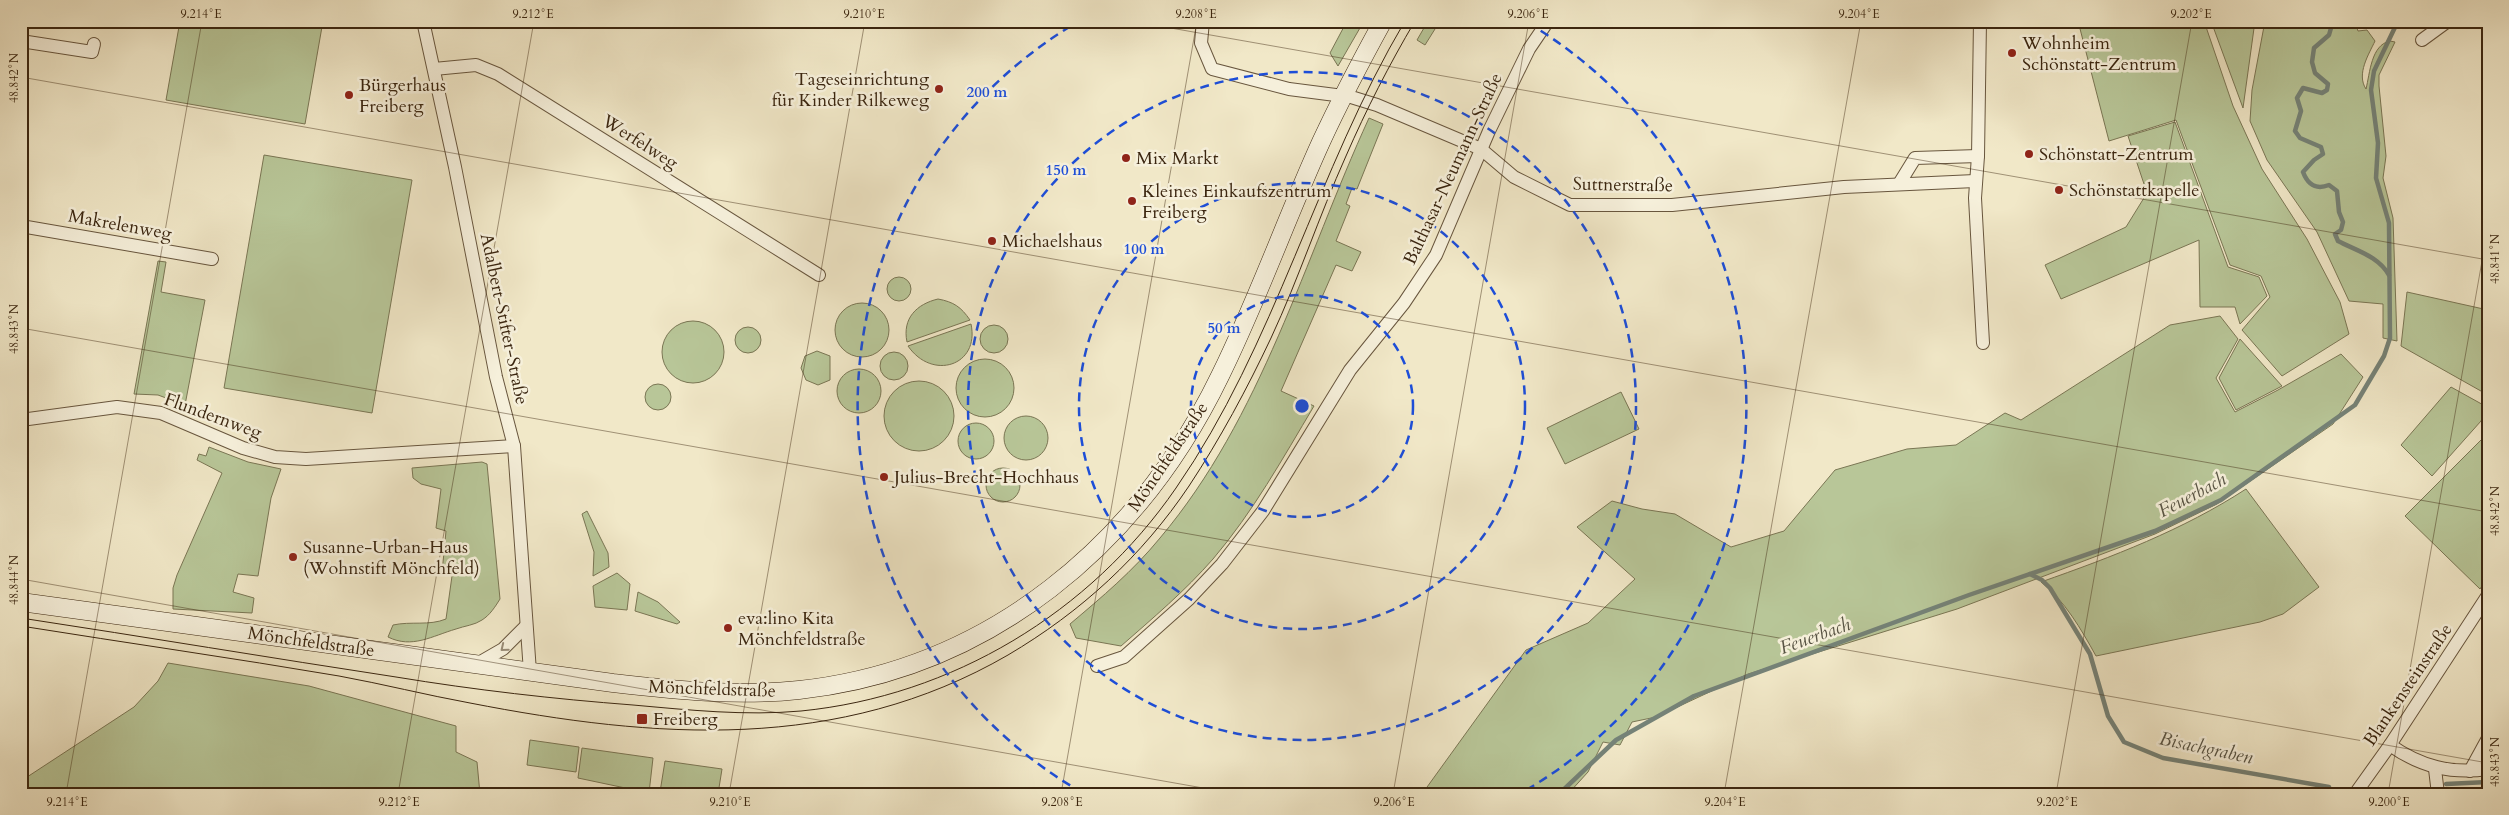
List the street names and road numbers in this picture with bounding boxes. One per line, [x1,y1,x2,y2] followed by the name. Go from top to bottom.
[1397,69,1509,269] street label: Balthasar-Neumann-Straße
[596,108,684,176] street label: Werfelweg
[1573,172,1673,198] street label: Suttnerstraße
[66,204,175,247] street label: Makrelenweg
[474,231,534,407] street label: Adalbert-Stifter-Straße
[161,387,266,446] street label: Flundernweg
[1122,397,1214,517] street label: Mönchfeldstraße
[2358,619,2458,751] street label: Blankensteinstraße
[246,621,376,663] street label: Mönchfeldstraße
[648,674,776,704] street label: Mönchfeldstraße

